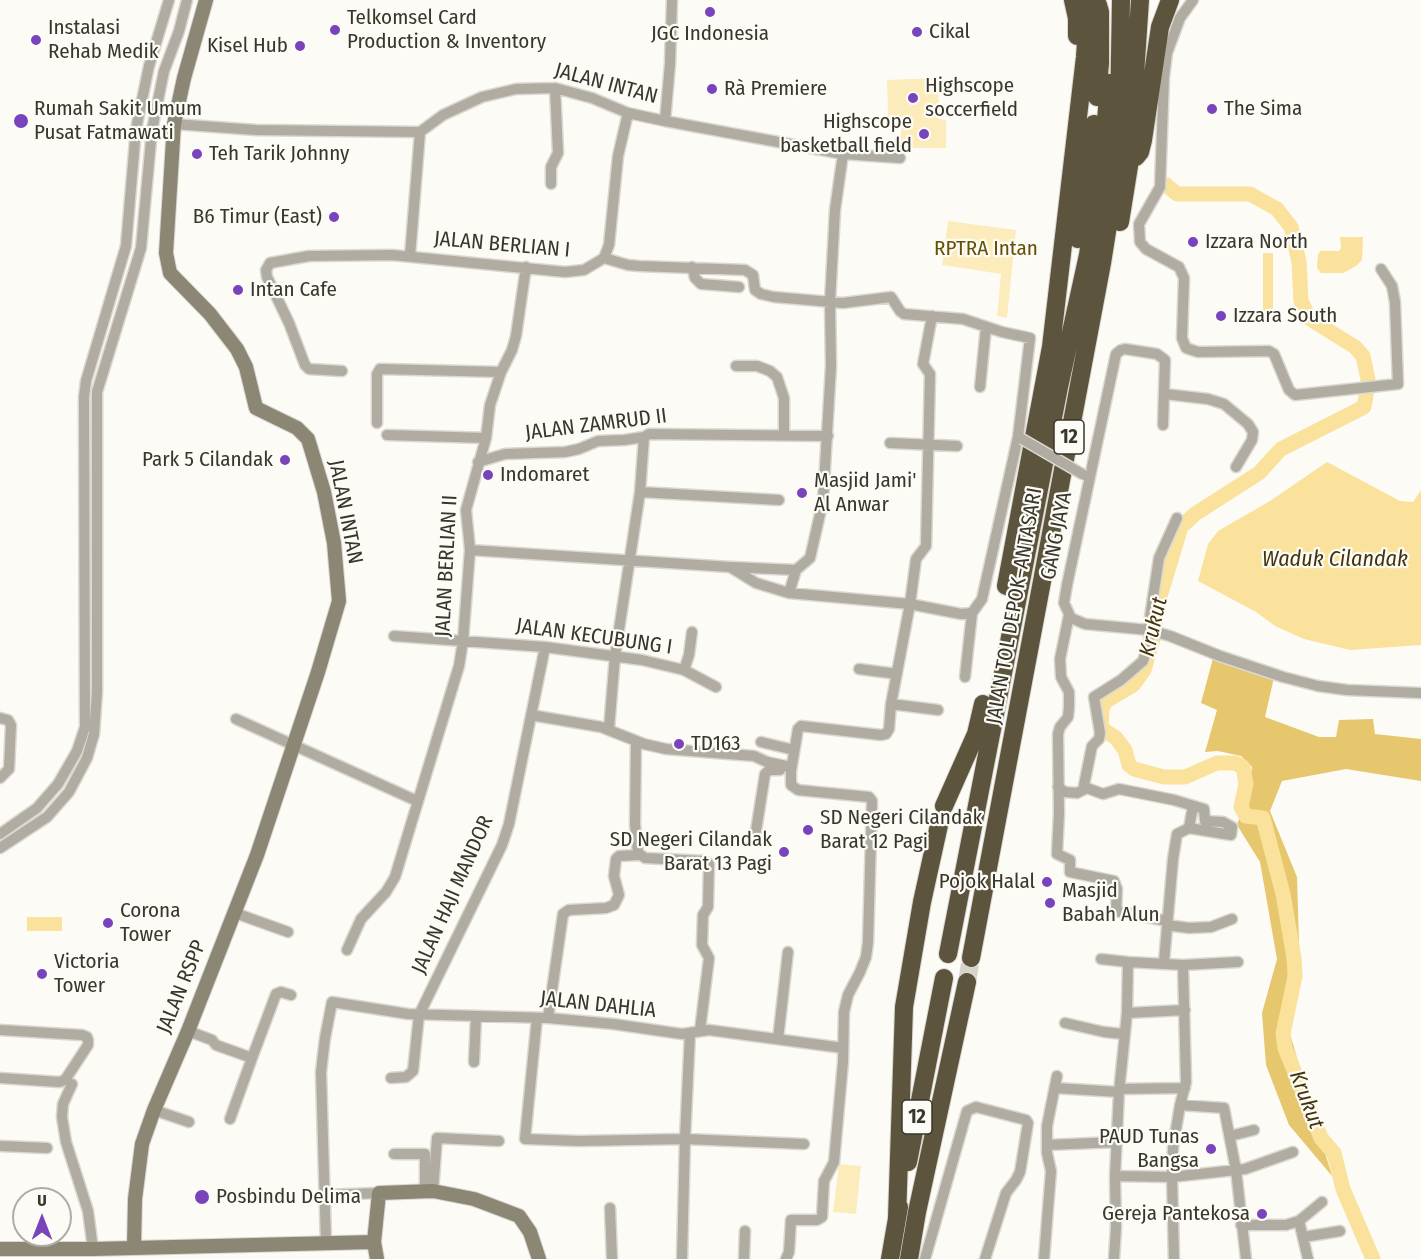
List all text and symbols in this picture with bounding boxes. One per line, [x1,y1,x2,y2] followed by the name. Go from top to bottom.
[347,5,546,55] place label: Telkomsel Card Production & Inventory
[703,5,717,19] marker: JGC Indonesia
[48,15,159,65] place label: Instalasi Rehab Medik
[929,19,970,45] place label: Cikal
[651,21,769,47] place label: JGC Indonesia
[328,23,342,37] marker: Telkomsel Card Production & Inventory
[910,25,924,39] marker: Cikal
[29,33,43,47] marker: Instalasi Rehab Medik
[207,33,288,59] place label: Kisel Hub
[293,39,307,53] marker: Kisel Hub
[552,58,660,110] street label: JALAN INTAN
[925,73,1018,123] place label: Highscope soccerfield
[724,76,827,102] place label: Rà Premiere
[705,82,719,96] marker: Rà Premiere
[906,91,920,105] marker: Highscope soccerfield
[34,96,202,146] place label: Rumah Sakit Umum Pusat Fatmawati
[1224,96,1302,122] place label: The Sima
[1205,102,1219,116] marker: The Sima
[780,109,912,159] place label: Highscope basketball field
[12,112,30,130] marker: Rumah Sakit Umum Pusat Fatmawati
[917,127,931,141] marker: Highscope basketball field
[209,141,349,167] place label: Teh Tarik Johnny
[190,147,204,161] marker: Teh Tarik Johnny
[193,204,322,230] place label: B6 Timur (East)
[327,210,341,224] marker: B6 Timur (East)
[433,226,571,264] street label: JALAN BERLIAN I
[1205,229,1308,255] place label: Izzara North
[1186,235,1200,249] marker: Izzara North
[934,236,1038,262] park label: RPTRA Intan
[250,277,337,303] place label: Intan Cafe
[231,283,245,297] marker: Intan Cafe
[1233,303,1337,329] place label: Izzara South
[1214,309,1228,323] marker: Izzara South
[524,404,668,446] street label: JALAN ZAMRUD II
[1054,420,1084,454] road number: 12
[142,447,273,473] place label: Park 5 Cilandak
[278,453,292,467] marker: Park 5 Cilandak
[323,458,367,566] street label: JALAN INTAN
[500,462,589,488] place label: Indomaret
[481,468,495,482] marker: Indomaret
[814,468,917,518] place label: Masjid Jami' Al Anwar
[795,486,809,500] marker: Masjid Jami' Al Anwar
[982,486,1048,726] street label: JALAN TOL DEPOK–ANTASARI
[1036,490,1078,582] street label: GANG JAYA
[431,494,463,638] street label: JALAN BERLIAN II
[1262,547,1408,573] water label: Waduk Cilandak
[1134,595,1174,659] water label: Krukut
[514,614,674,660] street label: JALAN KECUBUNG I
[691,731,741,757] place label: TD163
[672,737,686,751] marker: TD163
[820,805,982,855] place label: SD Negeri Cilandak Barat 12 Pagi
[407,812,499,978] street label: JALAN HAJI MANDOR
[801,823,815,837] marker: SD Negeri Cilandak Barat 12 Pagi
[610,827,772,877] place label: SD Negeri Cilandak Barat 13 Pagi
[777,845,791,859] marker: SD Negeri Cilandak Barat 13 Pagi
[939,869,1035,895] place label: Pojok Halal
[1040,875,1054,889] marker: Pojok Halal
[1062,878,1160,928] place label: Masjid Babah Alun
[1043,896,1057,910] marker: Masjid Babah Alun
[120,898,180,948] place label: Corona Tower
[101,916,115,930] marker: Corona Tower
[152,937,212,1037] street label: JALAN RSPP
[54,949,119,999] place label: Victoria Tower
[35,967,49,981] marker: Victoria Tower
[539,986,657,1024] street label: JALAN DAHLIA
[1283,1067,1329,1133] water label: Krukut
[902,1100,932,1134] road number: 12
[1099,1124,1199,1174] place label: PAUD Tunas Bangsa
[1204,1142,1218,1156] marker: PAUD Tunas Bangsa
[216,1184,361,1210] place label: Posbindu Delima
[12,1187,72,1247] north arrow
[193,1188,211,1206] marker: Posbindu Delima
[37,1191,47,1210] text: U
[1102,1201,1250,1227] place label: Gereja Pantekosa
[1255,1207,1269,1221] marker: Gereja Pantekosa

